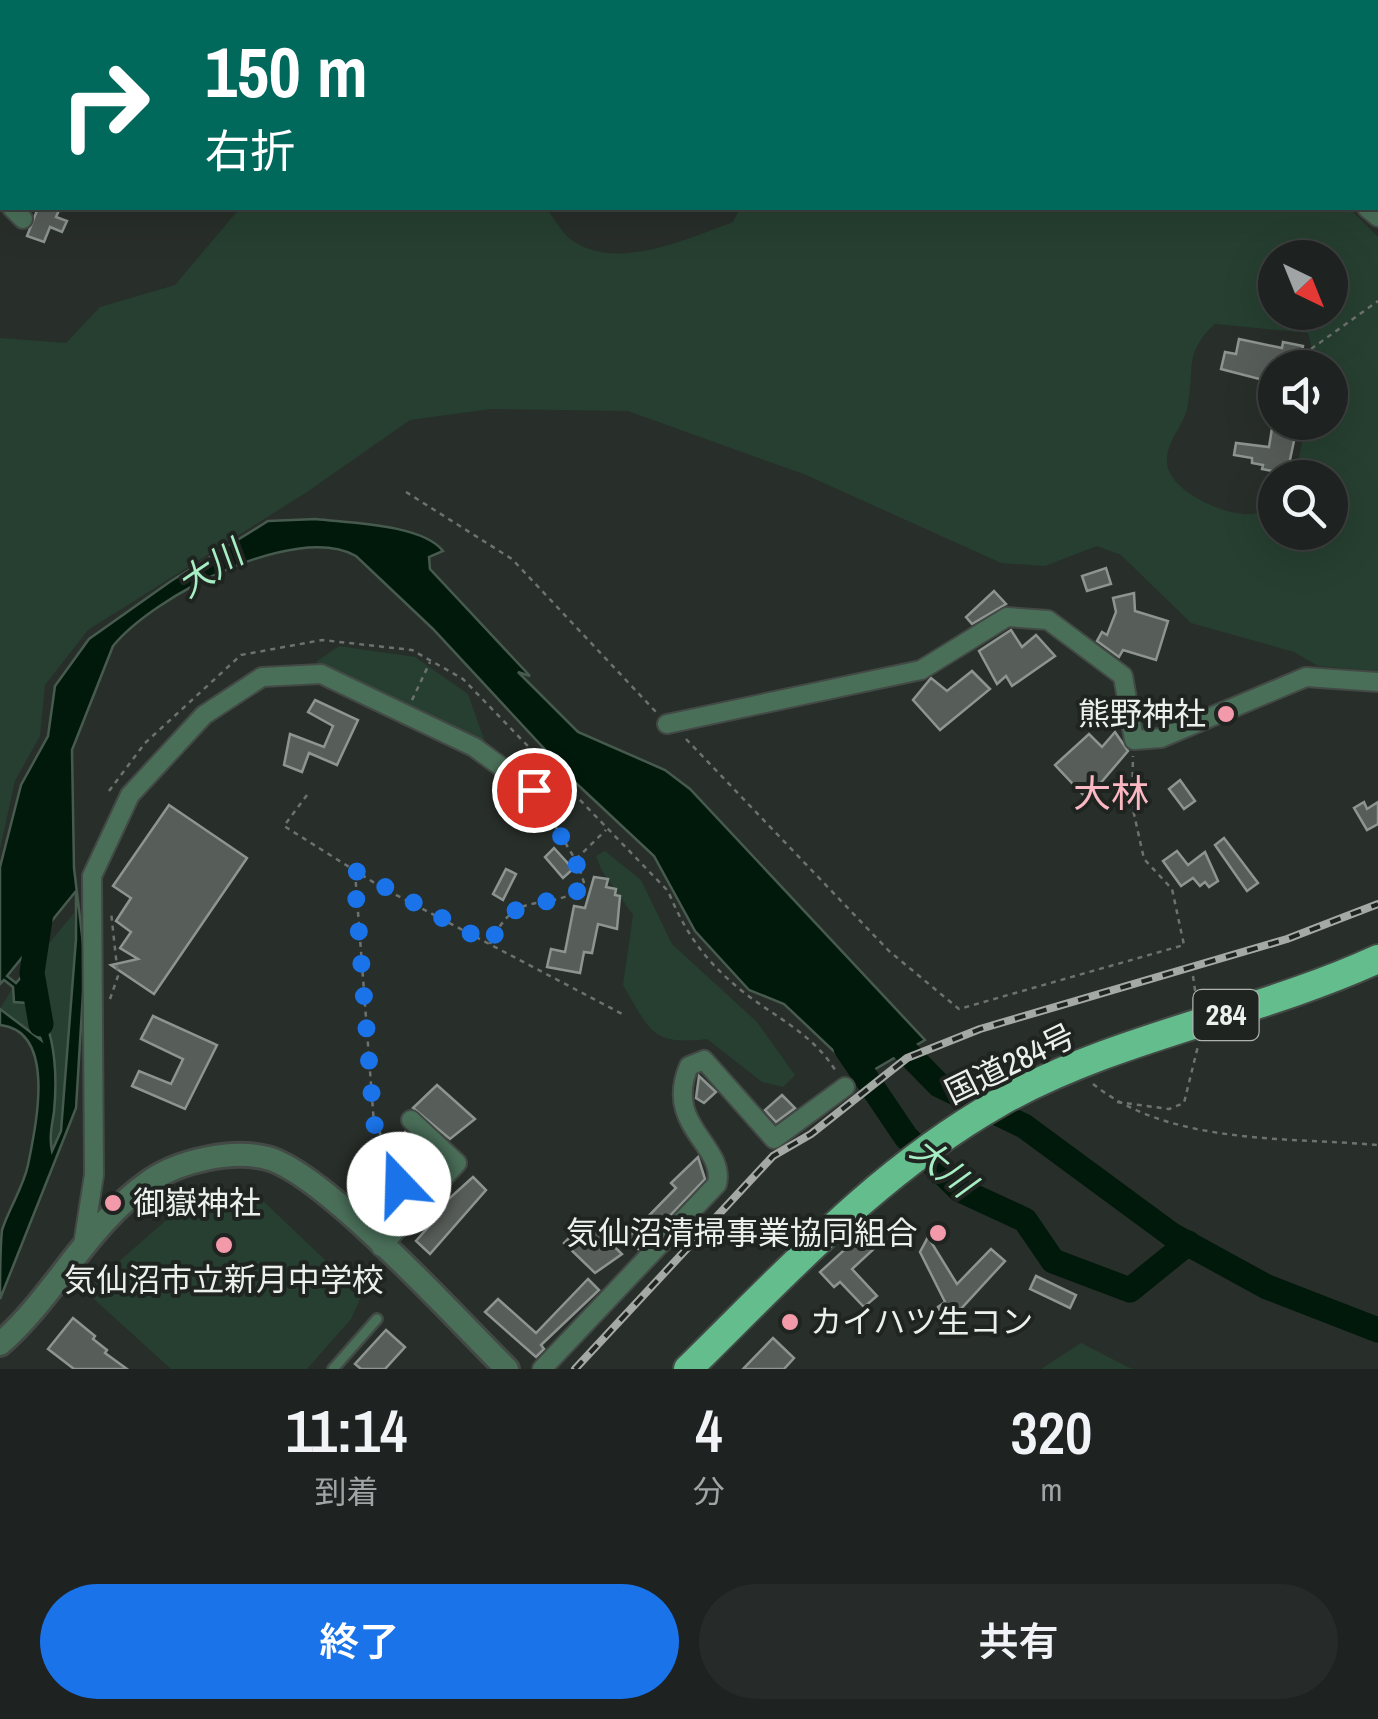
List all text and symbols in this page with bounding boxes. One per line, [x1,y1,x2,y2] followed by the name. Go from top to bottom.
[205,25,368,119] text: 150 m
[40,40,170,170] icon: right
[205,120,295,181] text: 右折
[1258,240,1348,330] north arrow
[1258,240,1348,550] map controls
[1258,350,1348,440] button: sound
[1258,460,1348,550] button: search
[168,527,255,608] water label: 大川
[1078,692,1206,735] place label: 熊野神社
[1215,703,1237,725] marker: 熊野神社
[492,748,577,833] pin
[507,763,562,818] icon: arrive
[1073,768,1149,819] district label: 大林
[1194,990,1258,1040] road number: 284
[938,1014,1082,1114] street label: 国道284号
[901,1126,988,1210] water label: 大川
[347,1132,451,1236] position arrow
[133,1181,261,1224] place label: 御嶽神社
[102,1192,124,1214] marker: 御嶽神社
[566,1211,918,1254] place label: 気仙沼清掃事業協同組合
[927,1222,949,1244] marker: 気仙沼清掃事業協同組合
[213,1234,235,1256] marker: 気仙沼市立新月中学校
[64,1258,384,1301] place label: 気仙沼市立新月中学校
[810,1300,1033,1343] place label: カイハツ生コン
[779,1311,801,1333] marker: カイハツ生コン
[285,1390,407,1471] text: 11:14
[695,1390,723,1471] text: 4
[1010,1392,1092,1473] text: 320
[1041,1468,1062,1511] text: m
[314,1470,378,1513] text: 到着
[693,1470,725,1513] text: 分
[40,1584,679,1699] button: 終了
[699,1584,1338,1699] button: 共有

